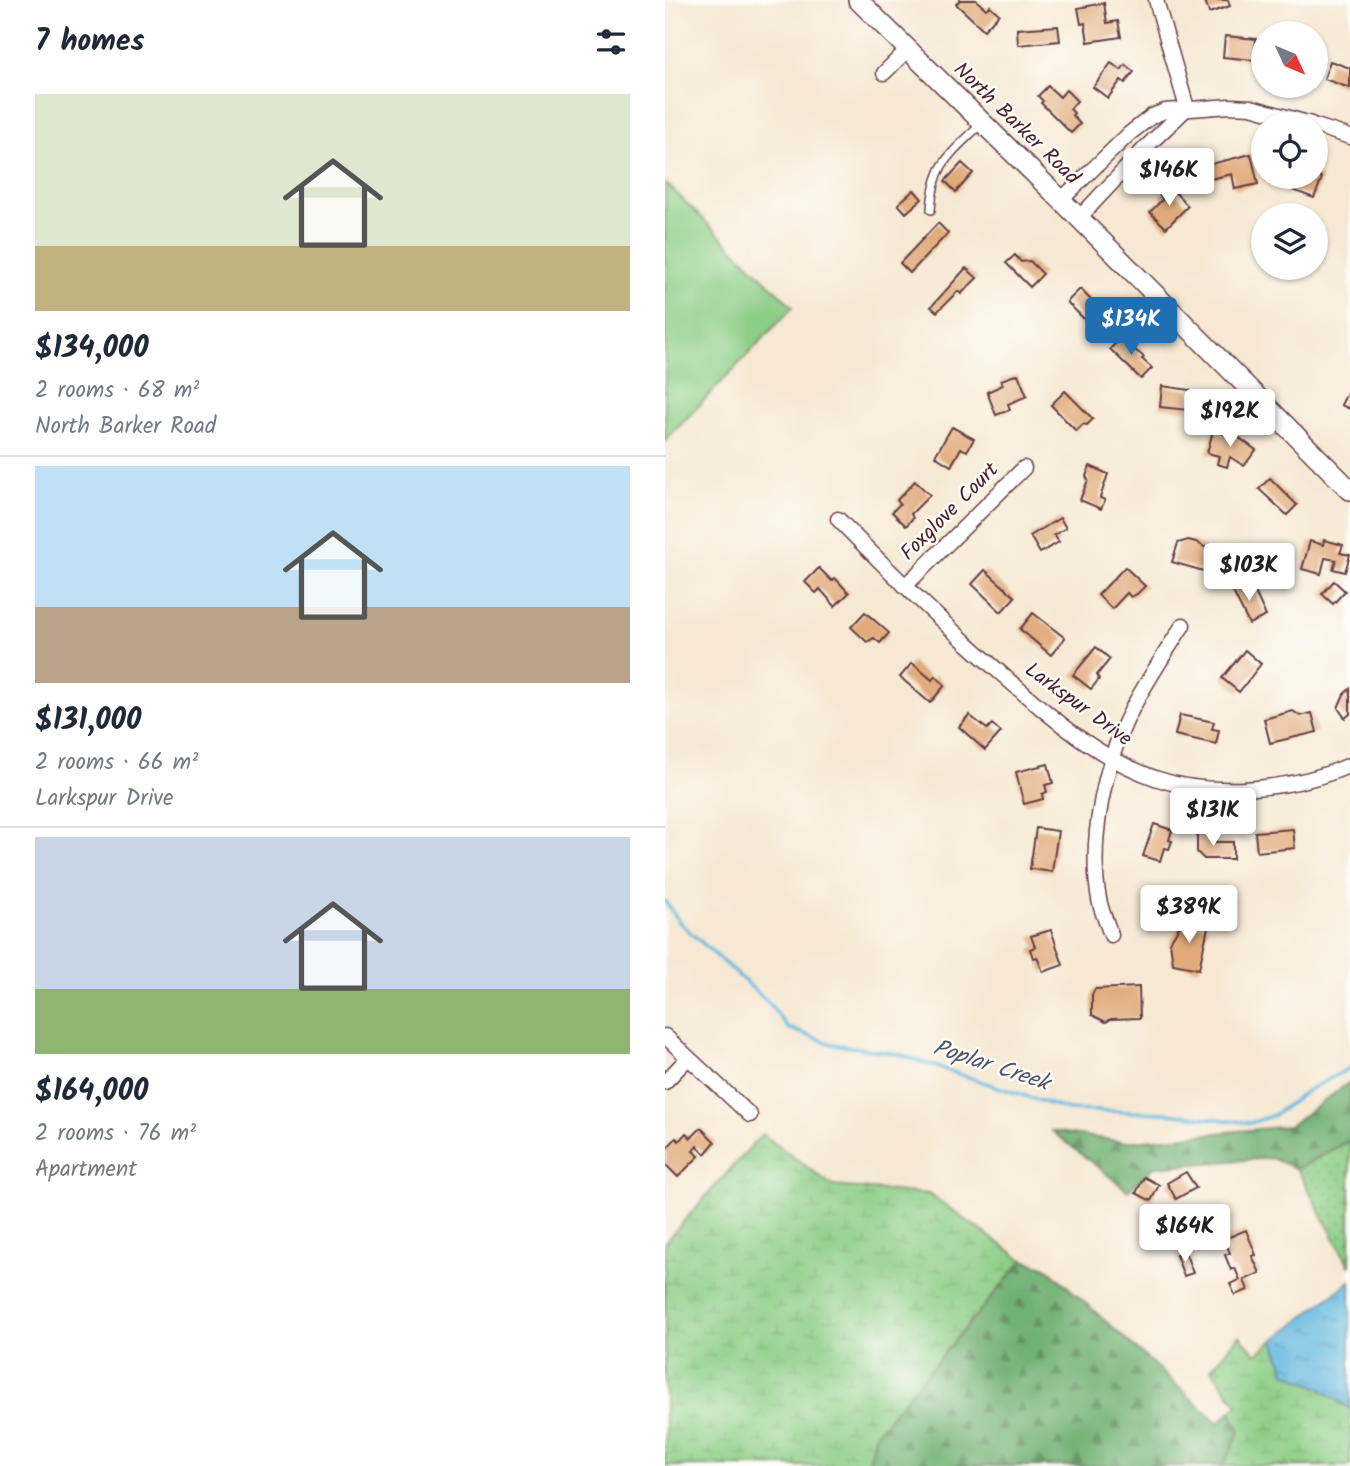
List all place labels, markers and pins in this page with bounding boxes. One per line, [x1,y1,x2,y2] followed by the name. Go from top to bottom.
[1120,148,1218,208] pin: $146K
[1082,298,1180,357] pin: $134K
[1181,390,1279,449] pin: $192K
[1200,544,1298,603] pin: $103K
[1164,788,1262,848] pin: $131K
[1140,886,1238,945] pin: $389K
[1136,1204,1234,1264] pin: $164K

